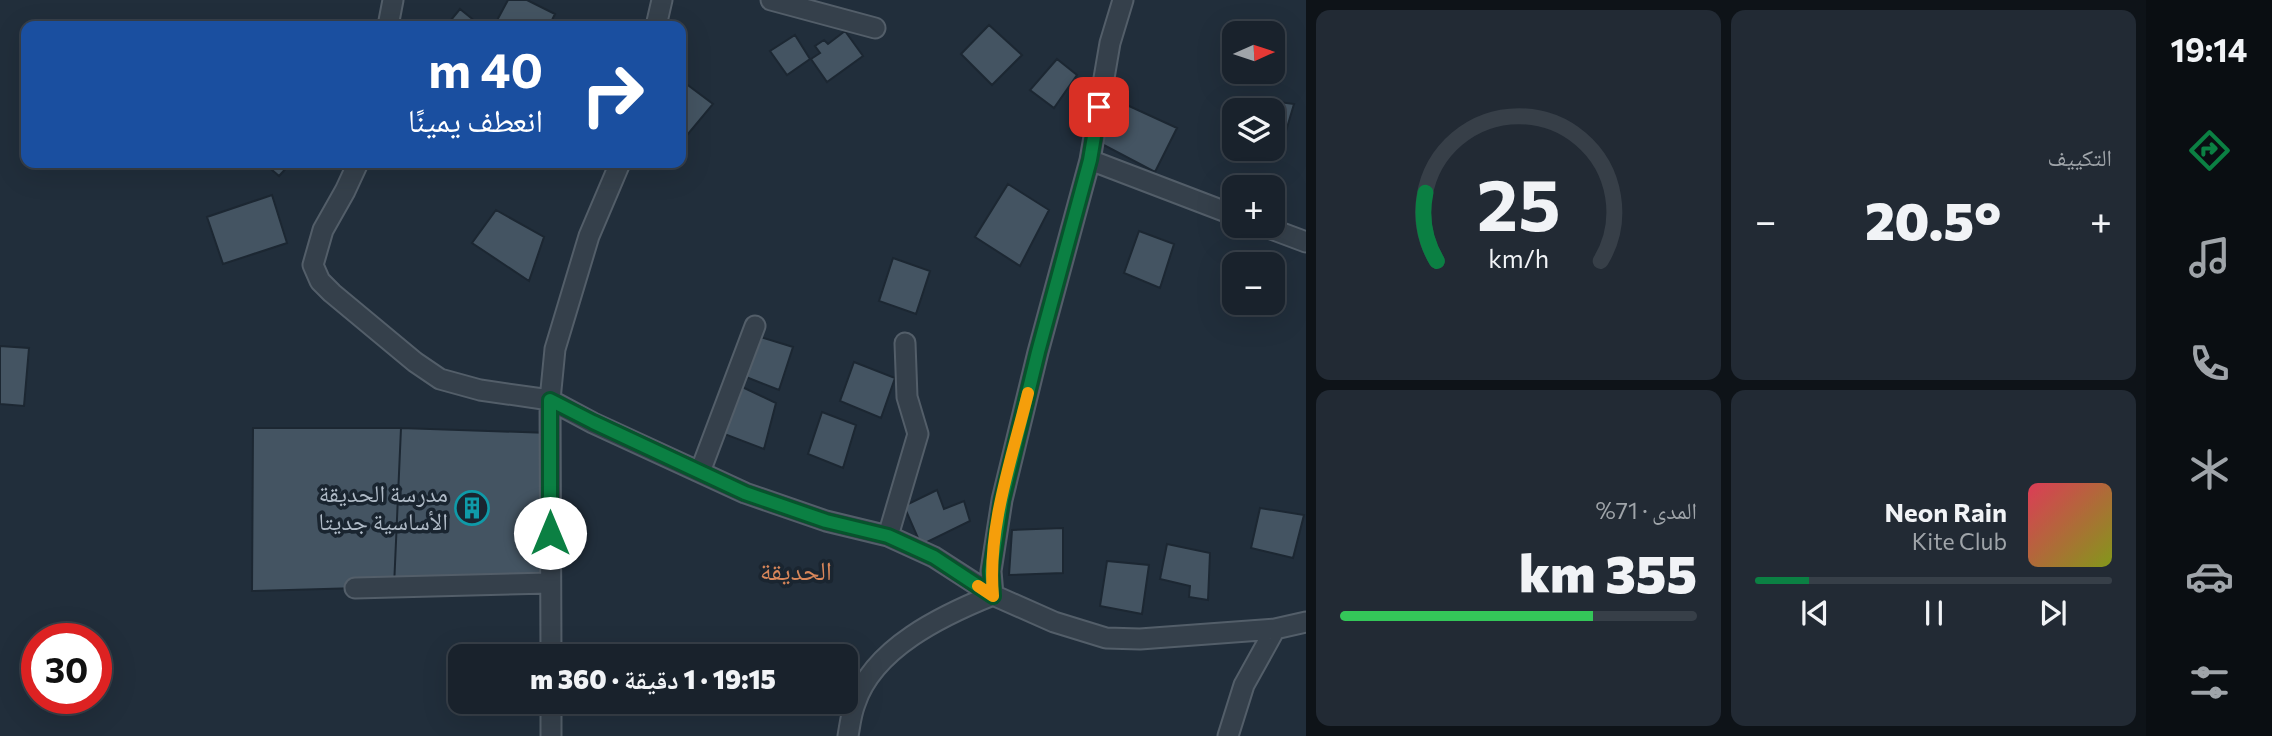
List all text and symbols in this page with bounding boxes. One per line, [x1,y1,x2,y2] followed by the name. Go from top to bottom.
[1222,21,1284,84] north arrow
[1222,21,1285,315] map controls
[2171,29,2247,69] text: 19:14
[428,38,543,98] text: 40 m
[567,49,658,140] icon: right
[1069,77,1129,137] pin
[1080,88,1118,126] icon: arrive
[1222,98,1285,161] button: layers
[408,99,543,139] text: انعطف يمينًا
[2185,126,2234,175] icon: directions
[2047,143,2112,171] text: التكييف
[1477,157,1560,246] text: 25
[1222,175,1285,238] button: +
[1865,187,2001,251] text: 20.5°
[1755,196,1777,243] text: −
[2090,196,2112,243] text: +
[2185,233,2234,282] icon: music
[1488,243,1549,273] text: km/h
[1222,252,1285,315] button: −
[2185,339,2234,388] icon: phone
[2185,445,2234,494] icon: climate
[319,478,448,535] place label: مدرسة الحديقة الأساسية جديتا
[453,489,491,527] building icon: مدرسة الحديقة الأساسية جديتا
[513,496,587,570] position arrow
[1596,496,1697,524] text: المدى · 71%
[1884,496,2007,527] text: Neon Rain
[1912,527,2007,555] text: Kite Club
[1519,540,1697,604] text: 355 km
[2185,552,2234,601] icon: car
[760,554,832,585] district label: الحديقة
[1796,594,1834,632] icon: previous
[1915,594,1953,632] icon: pause
[2034,594,2072,632] icon: next
[21,623,112,714] speed limit sign: 30
[2185,658,2234,707] icon: filters
[530,663,776,694] text: 19:15 · 1 دقيقة · 360 m

